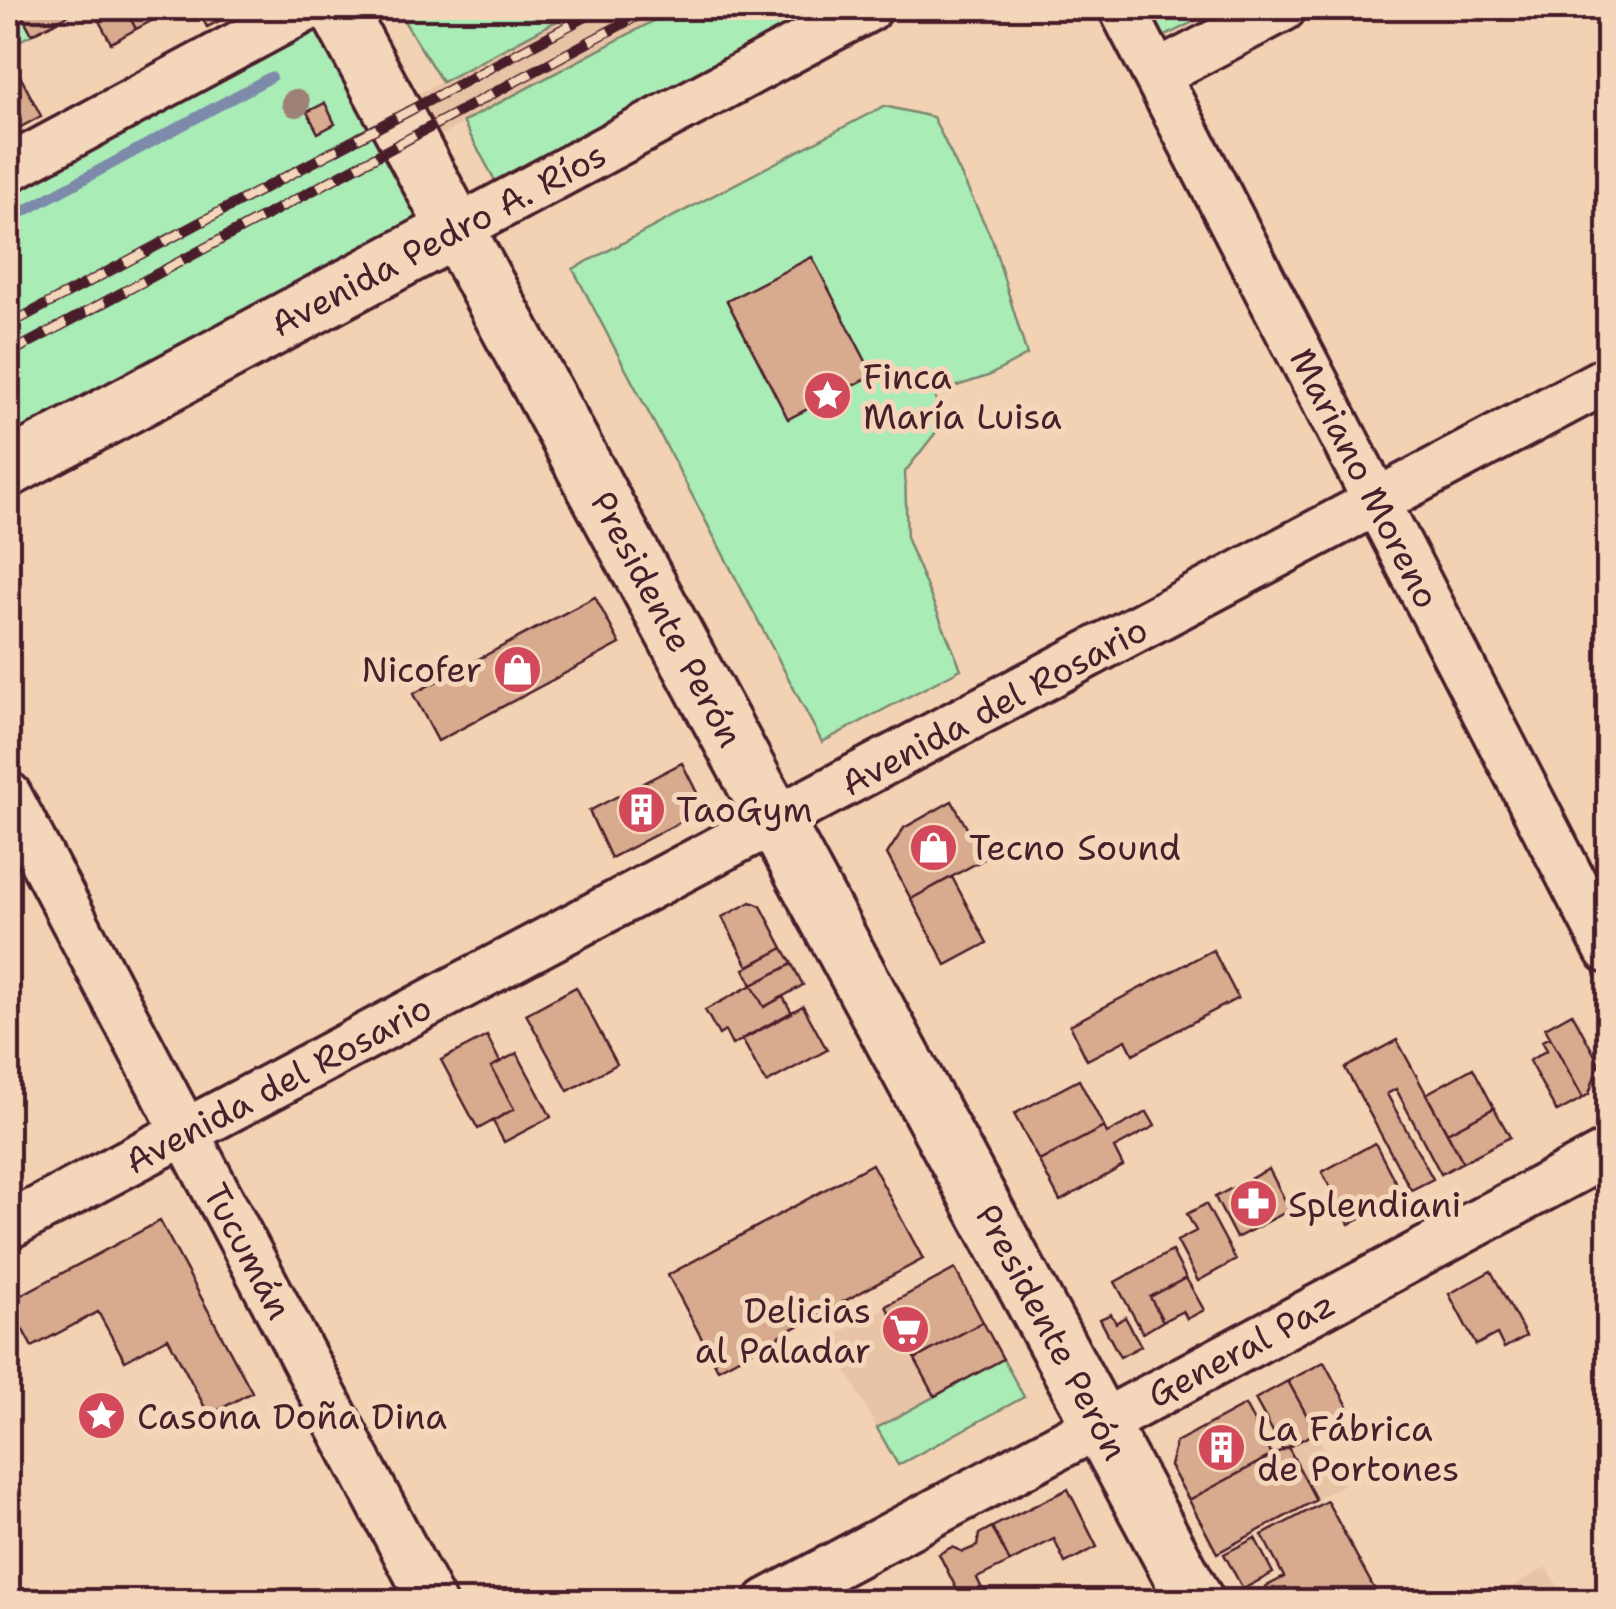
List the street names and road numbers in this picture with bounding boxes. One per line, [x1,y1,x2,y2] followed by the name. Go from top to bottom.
[262,131,614,347] street label: Avenida Pedro A. Ríos
[1279,340,1451,616] street label: Mariano Moreno
[580,483,754,755] street label: Presidente Perón
[833,605,1155,807] street label: Avenida del Rosario
[117,983,439,1185] street label: Avenida del Rosario
[193,1175,303,1327] street label: Tucumán
[965,1196,1139,1468] street label: Presidente Perón
[1139,1280,1343,1418] street label: General Paz

